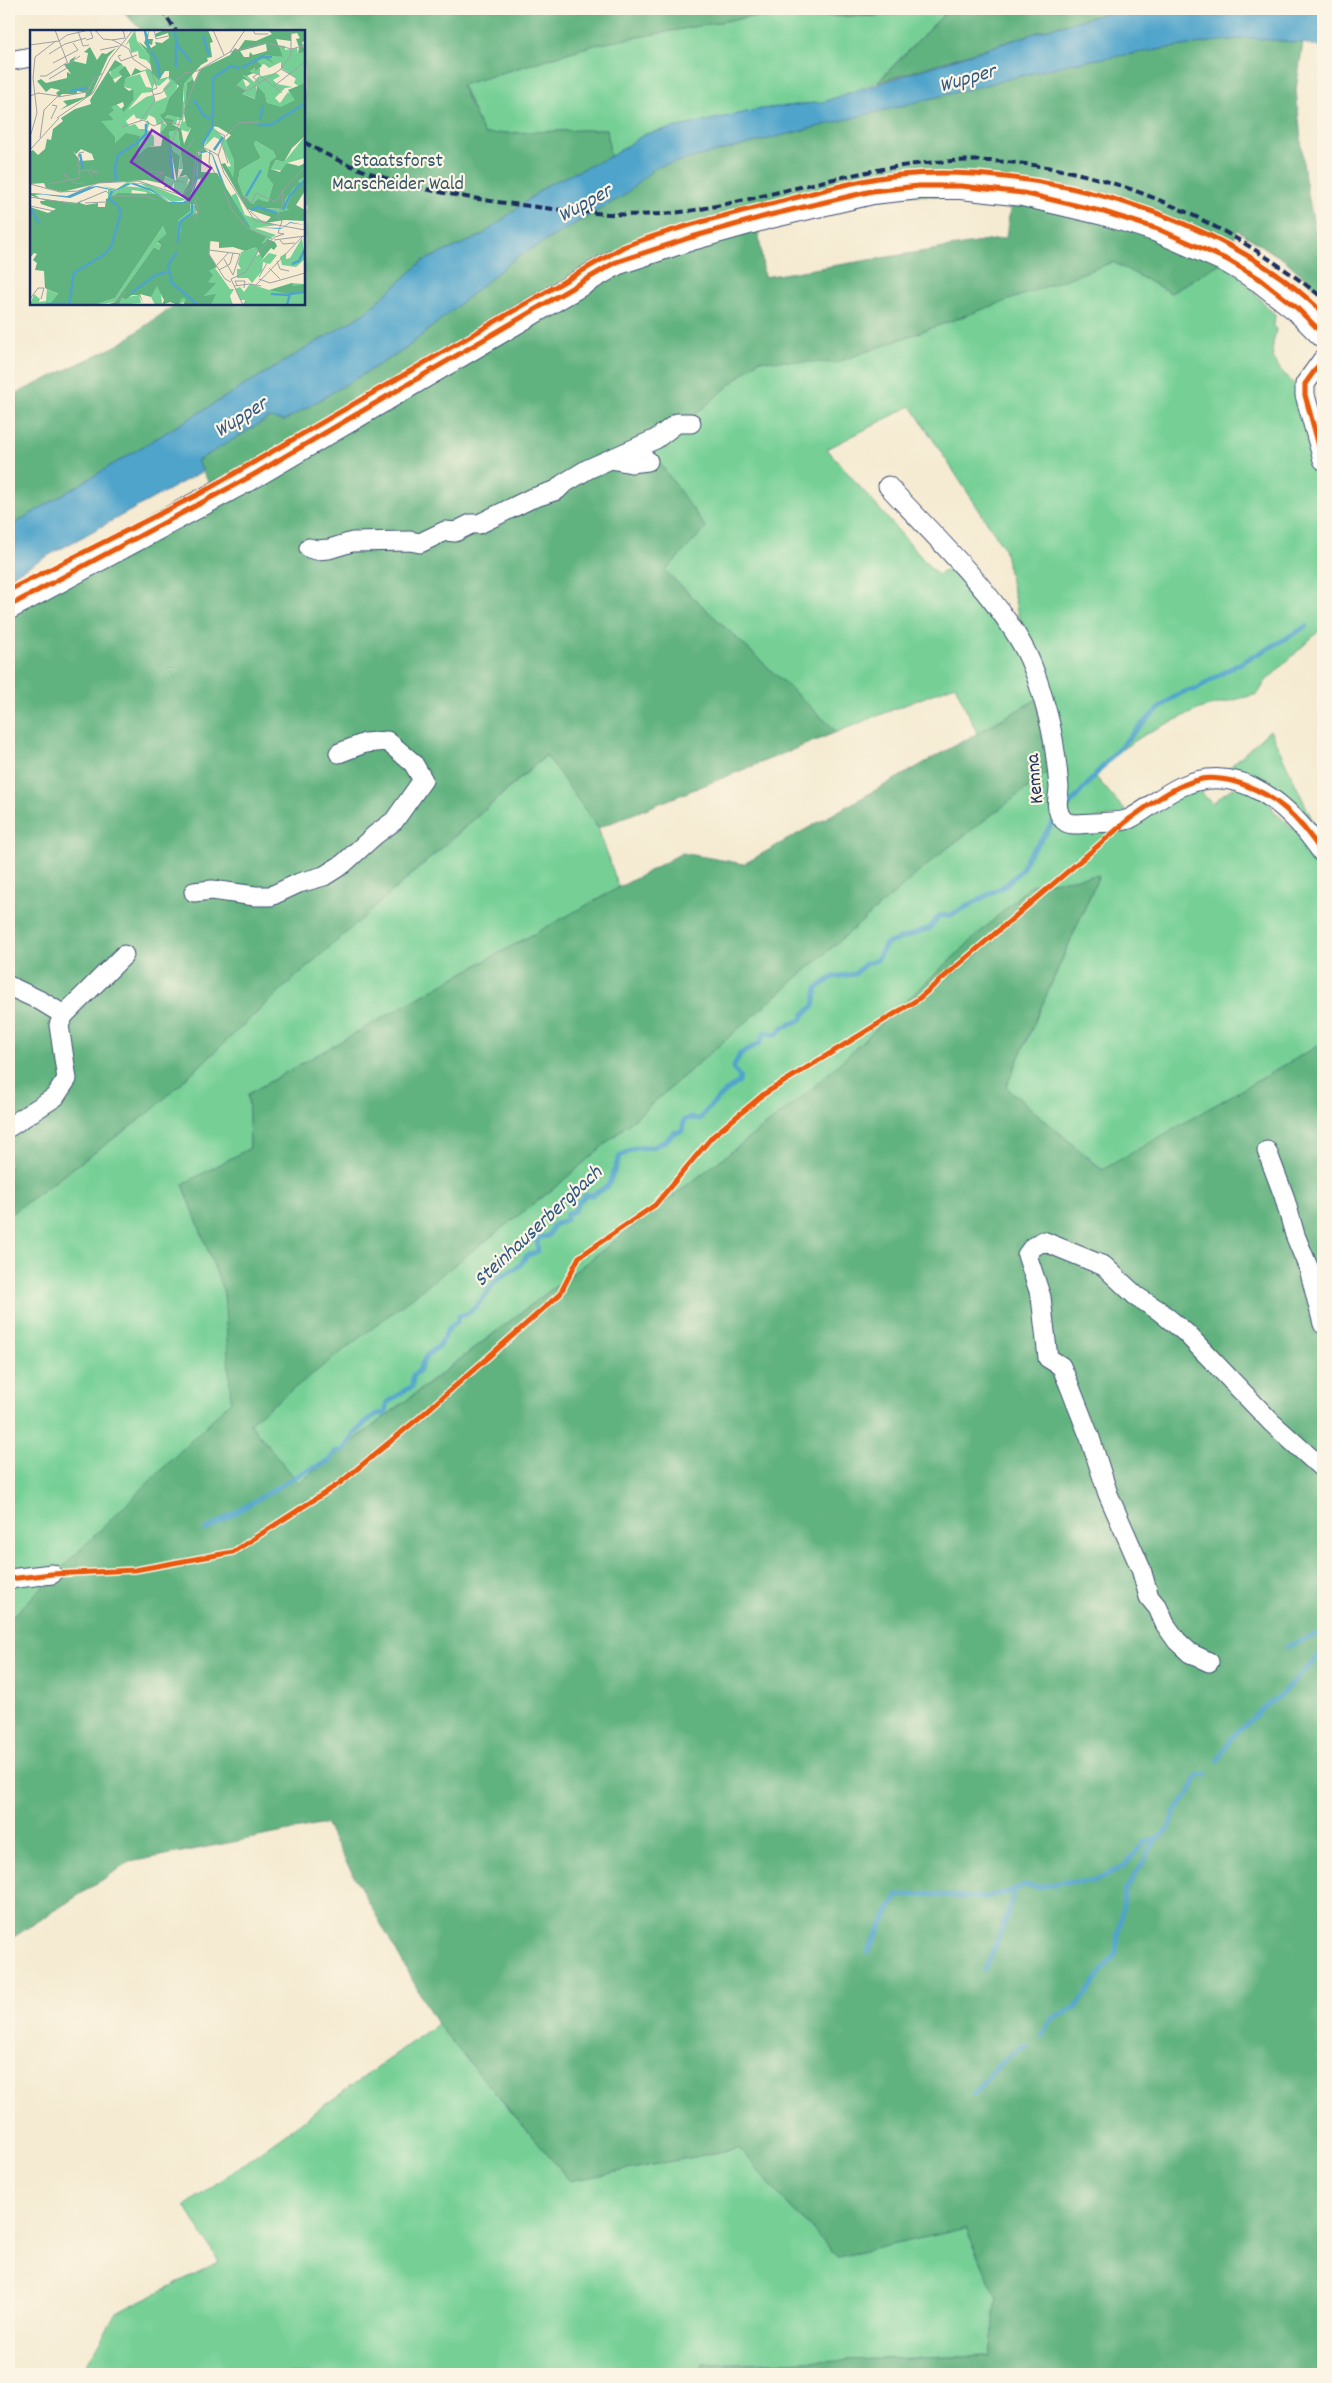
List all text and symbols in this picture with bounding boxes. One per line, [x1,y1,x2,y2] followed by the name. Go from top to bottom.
[30,30,305,305] inset map
[936,57,1002,102] water label: Wupper
[332,148,464,199] park label: Staatsforst Marscheider Wald
[553,176,620,232] water label: Wupper
[209,389,276,447] water label: Wupper
[1020,752,1052,805] street label: Kemna
[468,1159,611,1295] water label: Steinhauserbergbach

